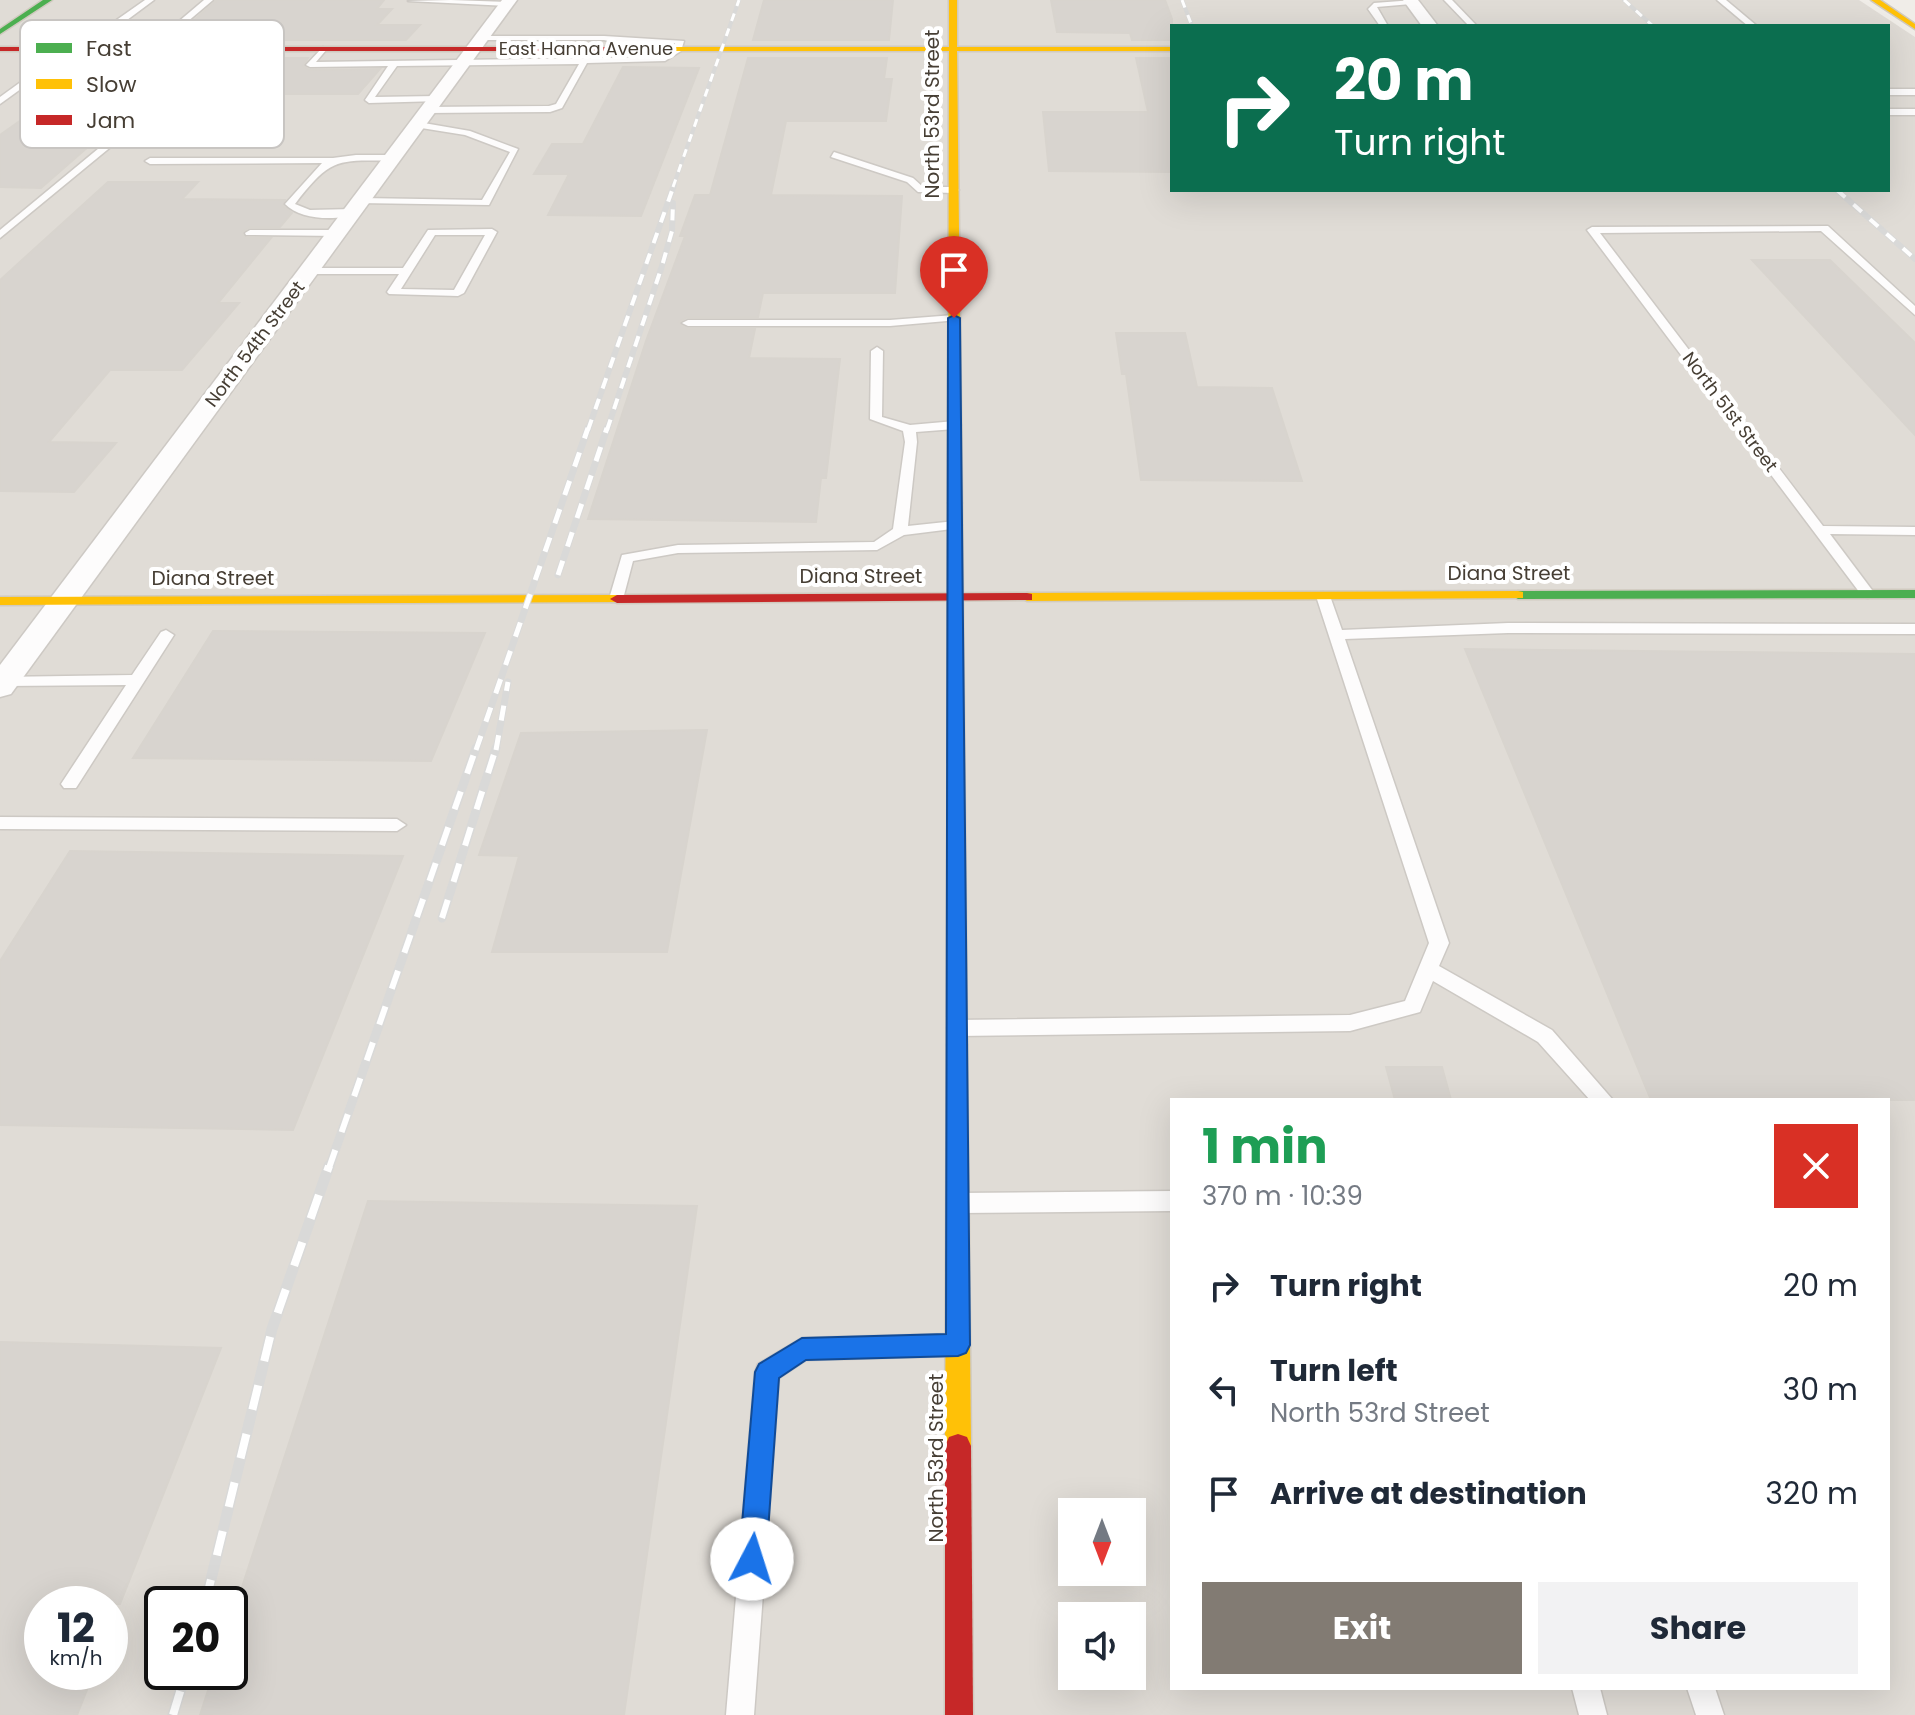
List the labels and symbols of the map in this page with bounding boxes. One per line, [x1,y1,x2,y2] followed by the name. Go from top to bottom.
[20,20,284,148] legend
[918,30,946,198] street label: North 53rd Street
[86,33,131,64] text: Fast
[499,36,673,61] street label: East Hanna Avenue
[86,69,136,100] text: Slow
[86,105,135,136] text: Jam
[920,236,988,318] pin
[199,275,310,412] street label: North 54th Street
[1677,347,1784,477] street label: North 51st Street
[1448,559,1570,587] street label: Diana Street
[800,562,922,590] street label: Diana Street
[152,564,274,592] street label: Diana Street
[922,1374,950,1542] street label: North 53rd Street
[1058,1498,1146,1586] north arrow
[710,1517,794,1601] position arrow
[144,1586,248,1690] speed limit sign: 20

